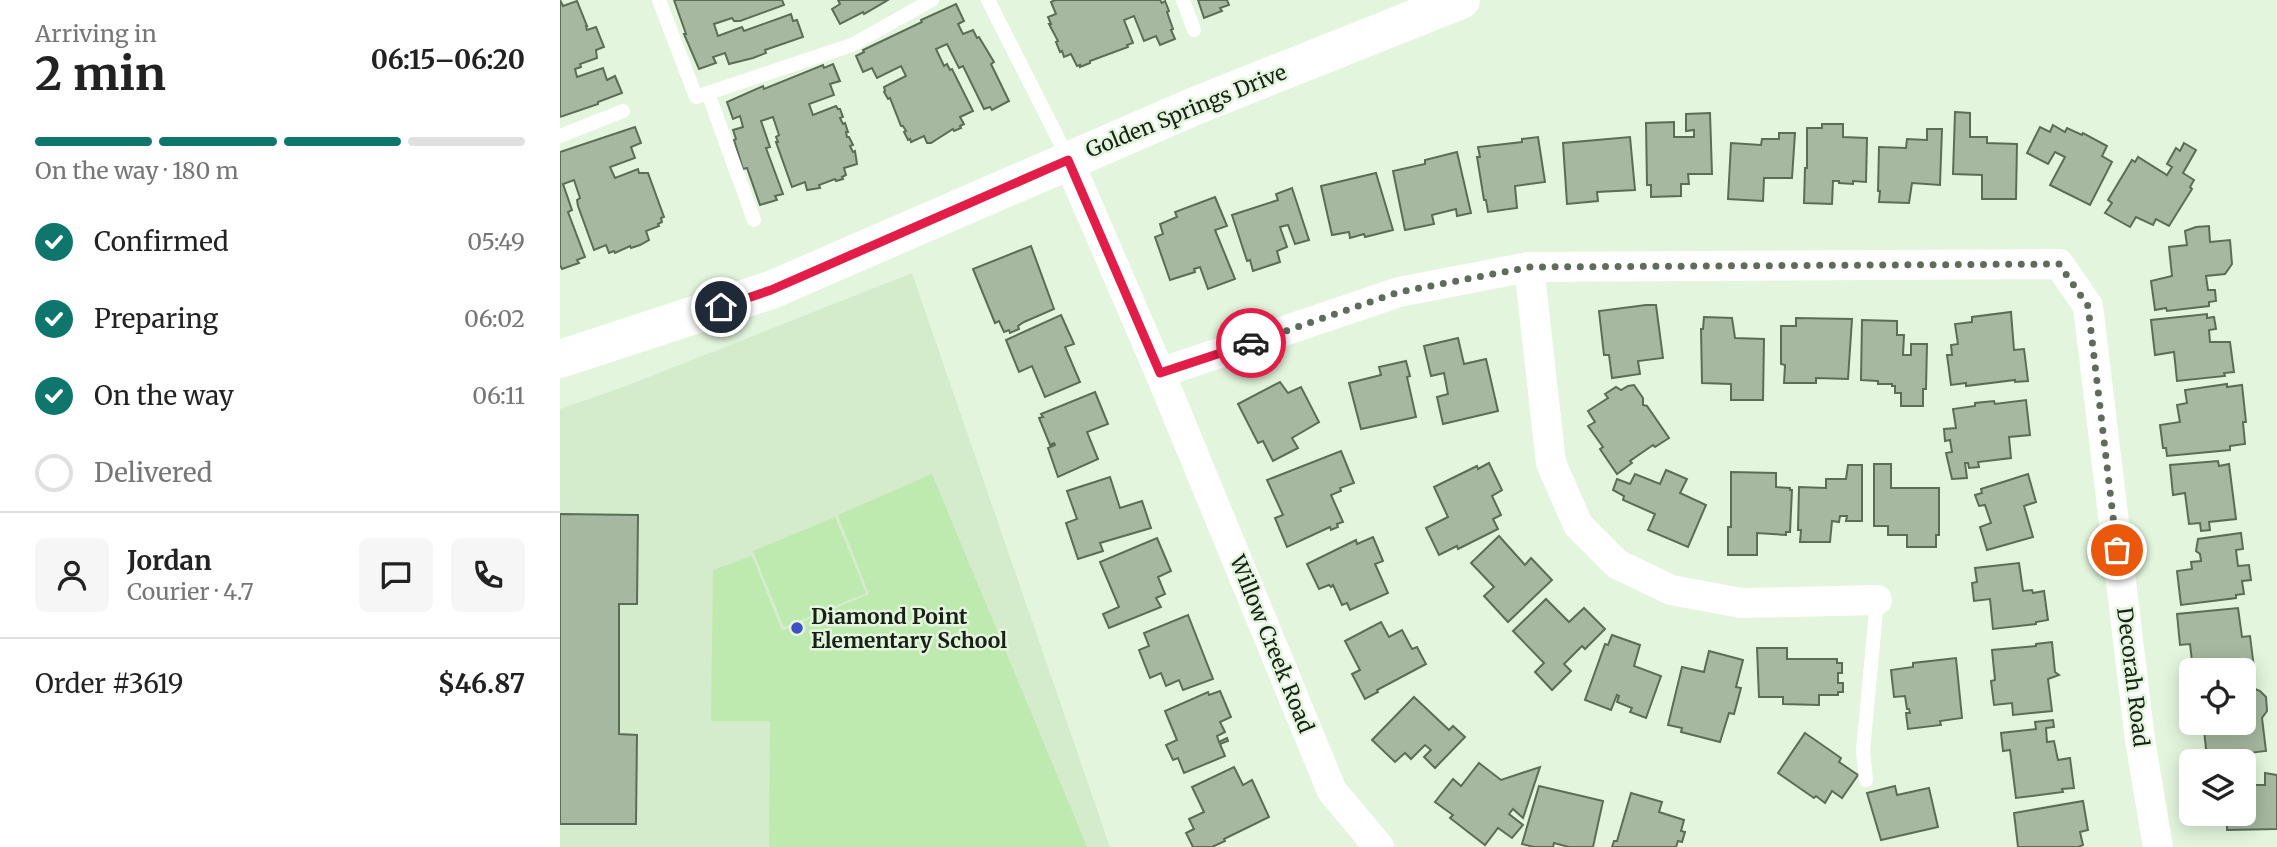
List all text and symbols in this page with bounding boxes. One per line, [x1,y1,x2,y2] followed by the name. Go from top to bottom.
[35,19,157,48] text: Arriving in
[371,43,525,76] text: 06:15–06:20
[35,45,166,103] text: 2 min
[1082,58,1291,164] street label: Golden Springs Drive
[35,156,239,185] text: On the way · 180 m
[35,223,73,261] icon: check
[94,225,229,258] text: Confirmed
[467,227,525,256] text: 05:49
[691,277,751,337] pin
[702,288,740,326] icon: home
[35,300,73,338] icon: check
[94,302,218,335] text: Preparing
[464,304,525,333] text: 06:02
[1216,308,1286,378] courier
[1232,324,1270,362] icon: car
[35,377,73,415] icon: check
[94,379,234,412] text: On the way
[472,381,525,410] text: 06:11
[94,456,213,489] text: Delivered
[2087,520,2147,580] pin
[2098,531,2136,569] icon: bag
[35,538,109,612] button: person
[359,538,433,612] button: chat
[451,538,525,612] button: phone
[127,544,212,577] text: Jordan
[1224,550,1320,737] street label: Willow Creek Road
[127,577,254,606] text: Courier · 4.7
[811,603,1007,654] place label: Diamond Point Elementary School
[2111,606,2155,749] street label: Decorah Road
[789,620,805,636] marker: Diamond Point Elementary School
[2179,658,2256,826] map controls
[2179,658,2256,735] button: locate
[35,667,184,700] text: Order #3619
[438,667,525,700] text: $46.87
[2179,749,2256,826] button: layers

